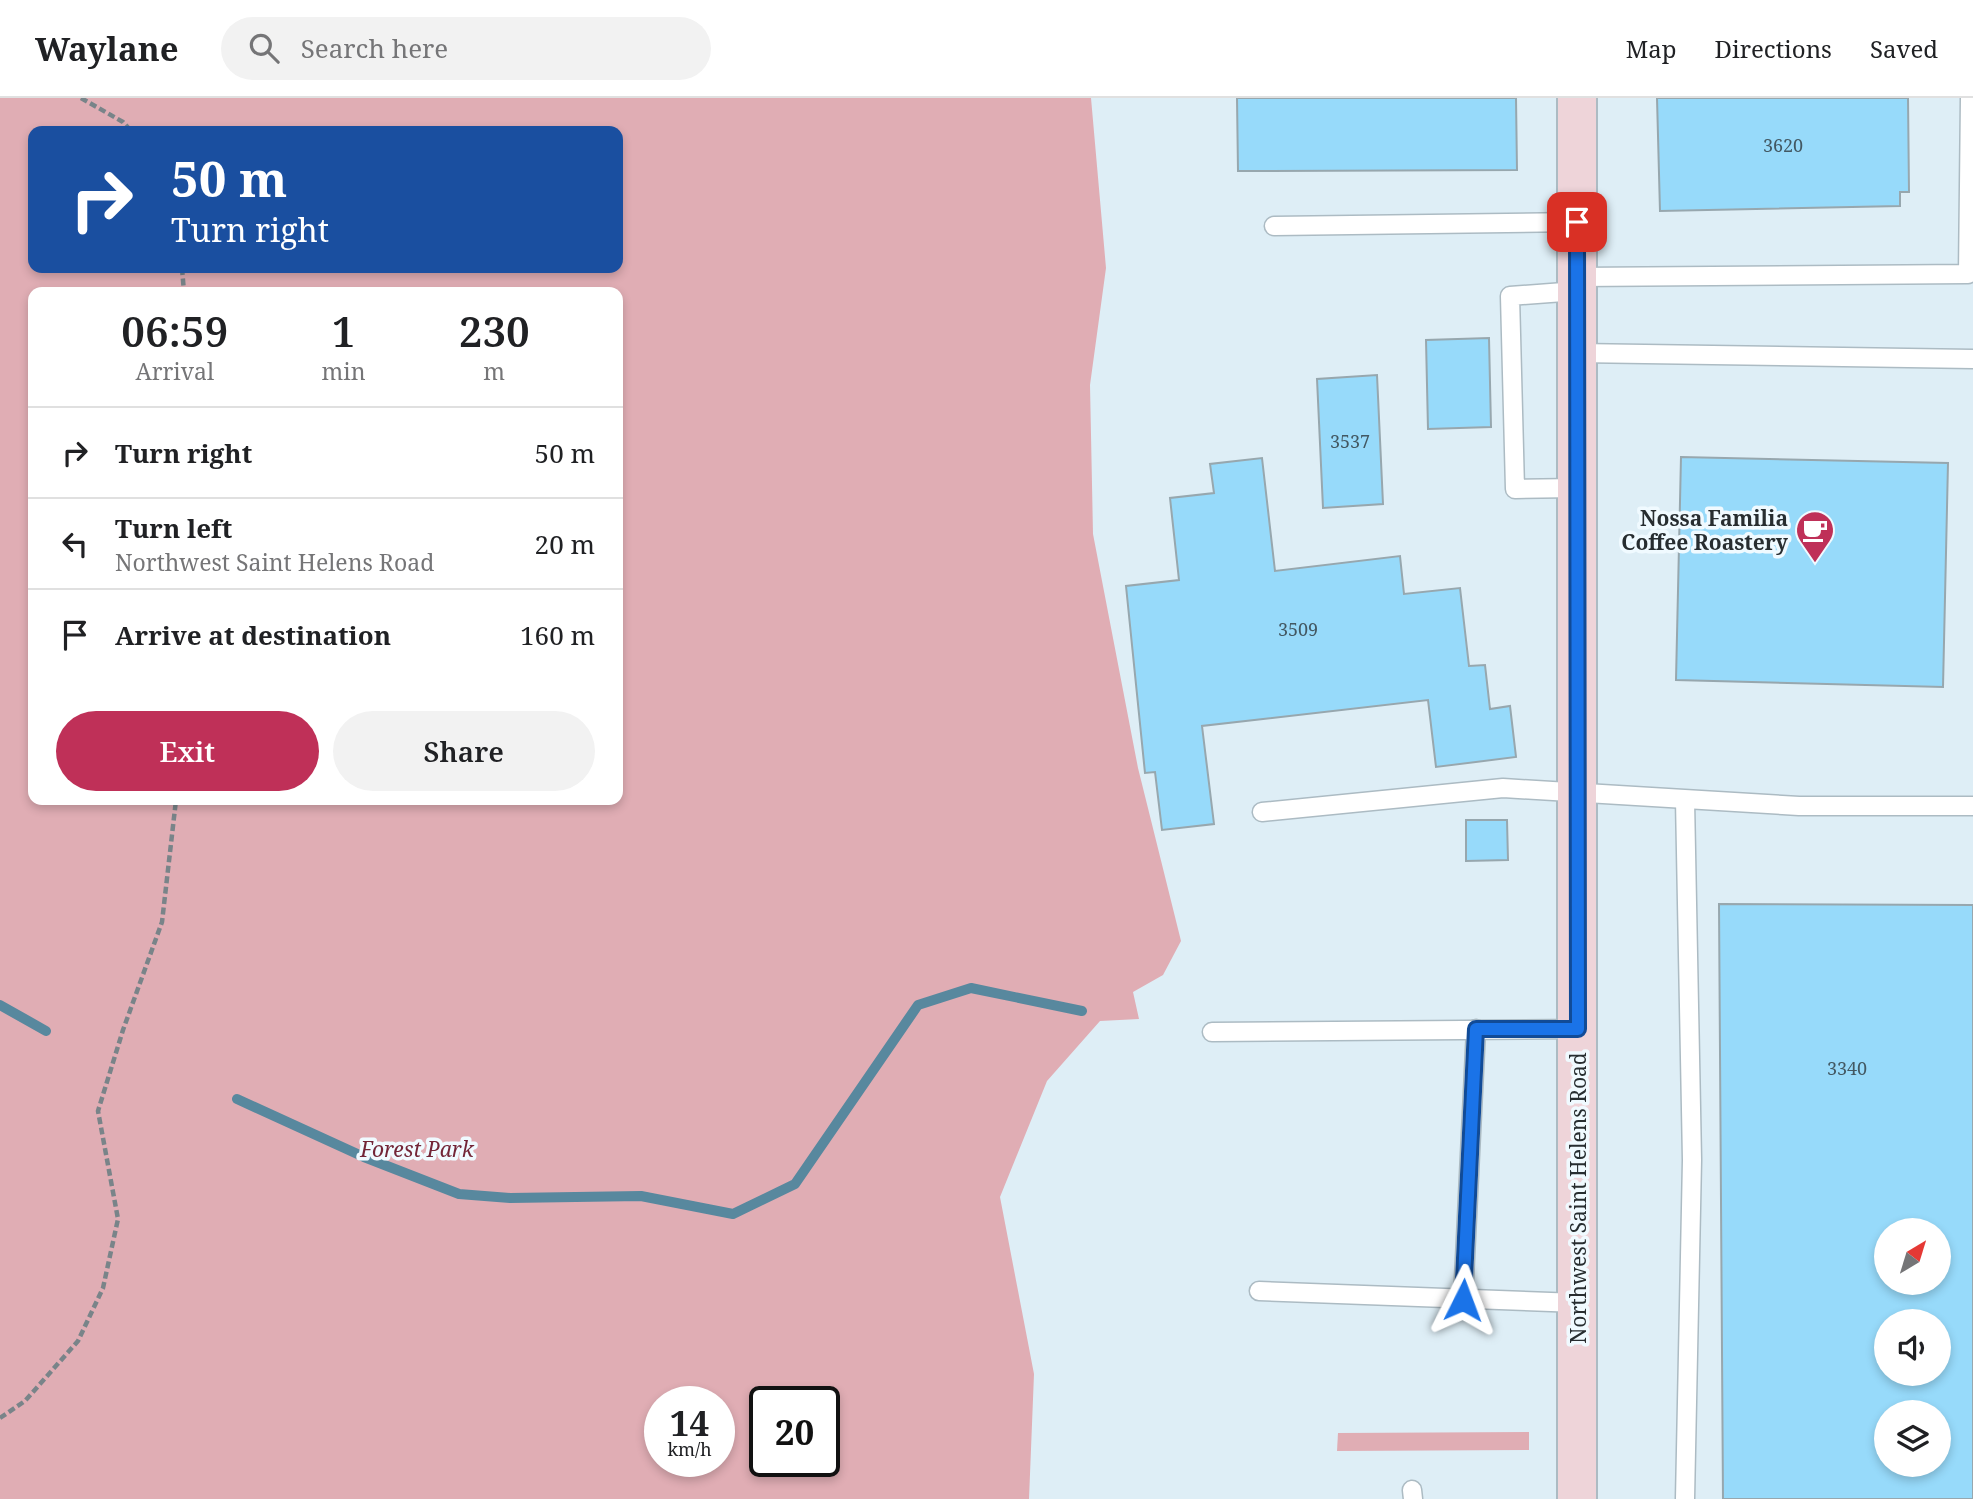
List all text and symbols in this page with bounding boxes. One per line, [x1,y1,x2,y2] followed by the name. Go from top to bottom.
[221,17,711,80] search box
[35,26,179,71] text: Waylane
[245,29,283,67] icon: search
[301,30,448,66] text: Search here
[1626,32,1677,65] text: Map
[1715,32,1832,65] text: Directions
[1870,32,1938,65] text: Saved
[1763,133,1803,157] house number: 3620
[171,145,287,211] text: 50 m
[56,154,147,245] icon: right
[1547,192,1607,252] pin
[1558,203,1596,241] icon: arrive
[171,208,329,251] text: Turn right
[121,302,228,359] text: 06:59
[332,302,355,359] text: 1
[459,302,530,359] text: 230
[135,355,214,387] text: Arrival
[322,355,366,387] text: min
[483,355,505,387] text: m
[1330,429,1370,453] house number: 3537
[56,434,94,472] icon: right
[115,435,252,471] text: Turn right
[535,435,595,471] text: 50 m
[1621,504,1789,556] place label: Nossa Familia Coffee Roastery
[1794,509,1836,564] cafe icon: Nossa Familia Coffee Roastery
[115,510,232,546] text: Turn left
[56,525,94,563] icon: left
[535,526,595,562] text: 20 m
[115,546,434,578] text: Northwest Saint Helens Road
[56,616,94,654] icon: arrive
[115,617,391,653] text: Arrive at destination
[520,617,595,653] text: 160 m
[1278,617,1318,641] house number: 3509
[56,711,319,791] button: Exit
[333,711,595,791] button: Share
[1564,1052,1592,1344] street label: Northwest Saint Helens Road
[1827,1056,1867,1080] house number: 3340
[359,1135,475,1163] park label: Forest Park
[1874,1218,1951,1295] north arrow
[1874,1218,1951,1477] map controls
[1426,1263,1500,1337] position arrow
[1874,1309,1951,1386] button: sound
[749,1386,840,1477] speed limit sign: 20
[670,1399,709,1446] text: 14
[1874,1400,1951,1477] button: layers
[667,1437,712,1461] text: km/h

